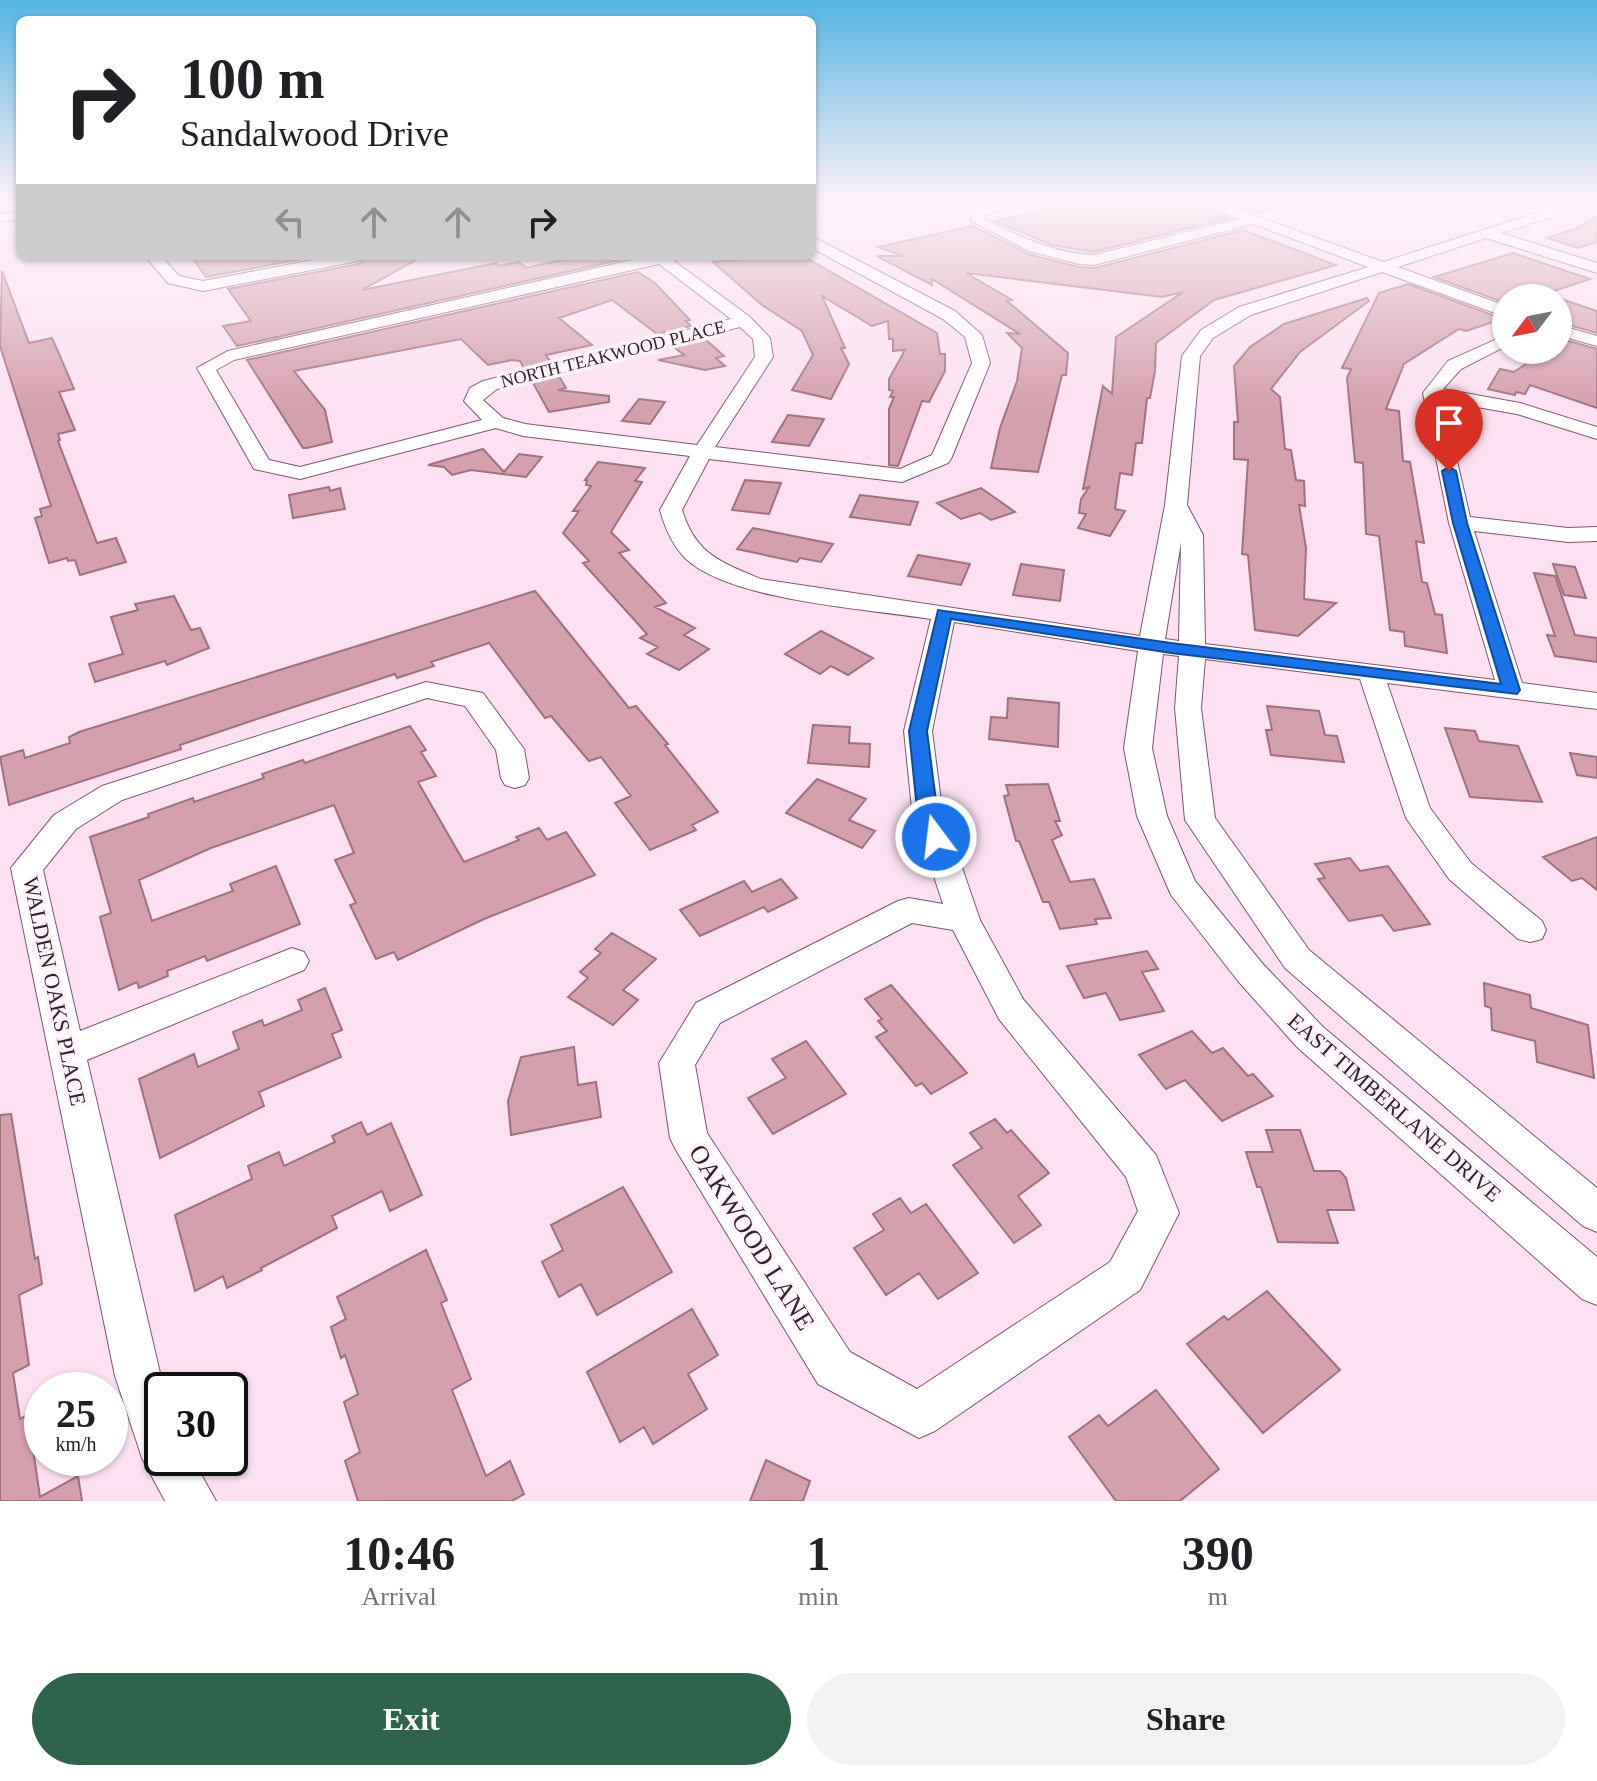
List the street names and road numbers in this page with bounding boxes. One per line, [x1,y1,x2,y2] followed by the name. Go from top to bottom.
[499,316,727,392] street label: NORTH TEAKWOOD PLACE
[18,874,91,1108] street label: WALDEN OAKS PLACE
[1283,1008,1506,1207] street label: EAST TIMBERLANE DRIVE
[683,1139,820,1335] street label: OAKWOOD LANE

